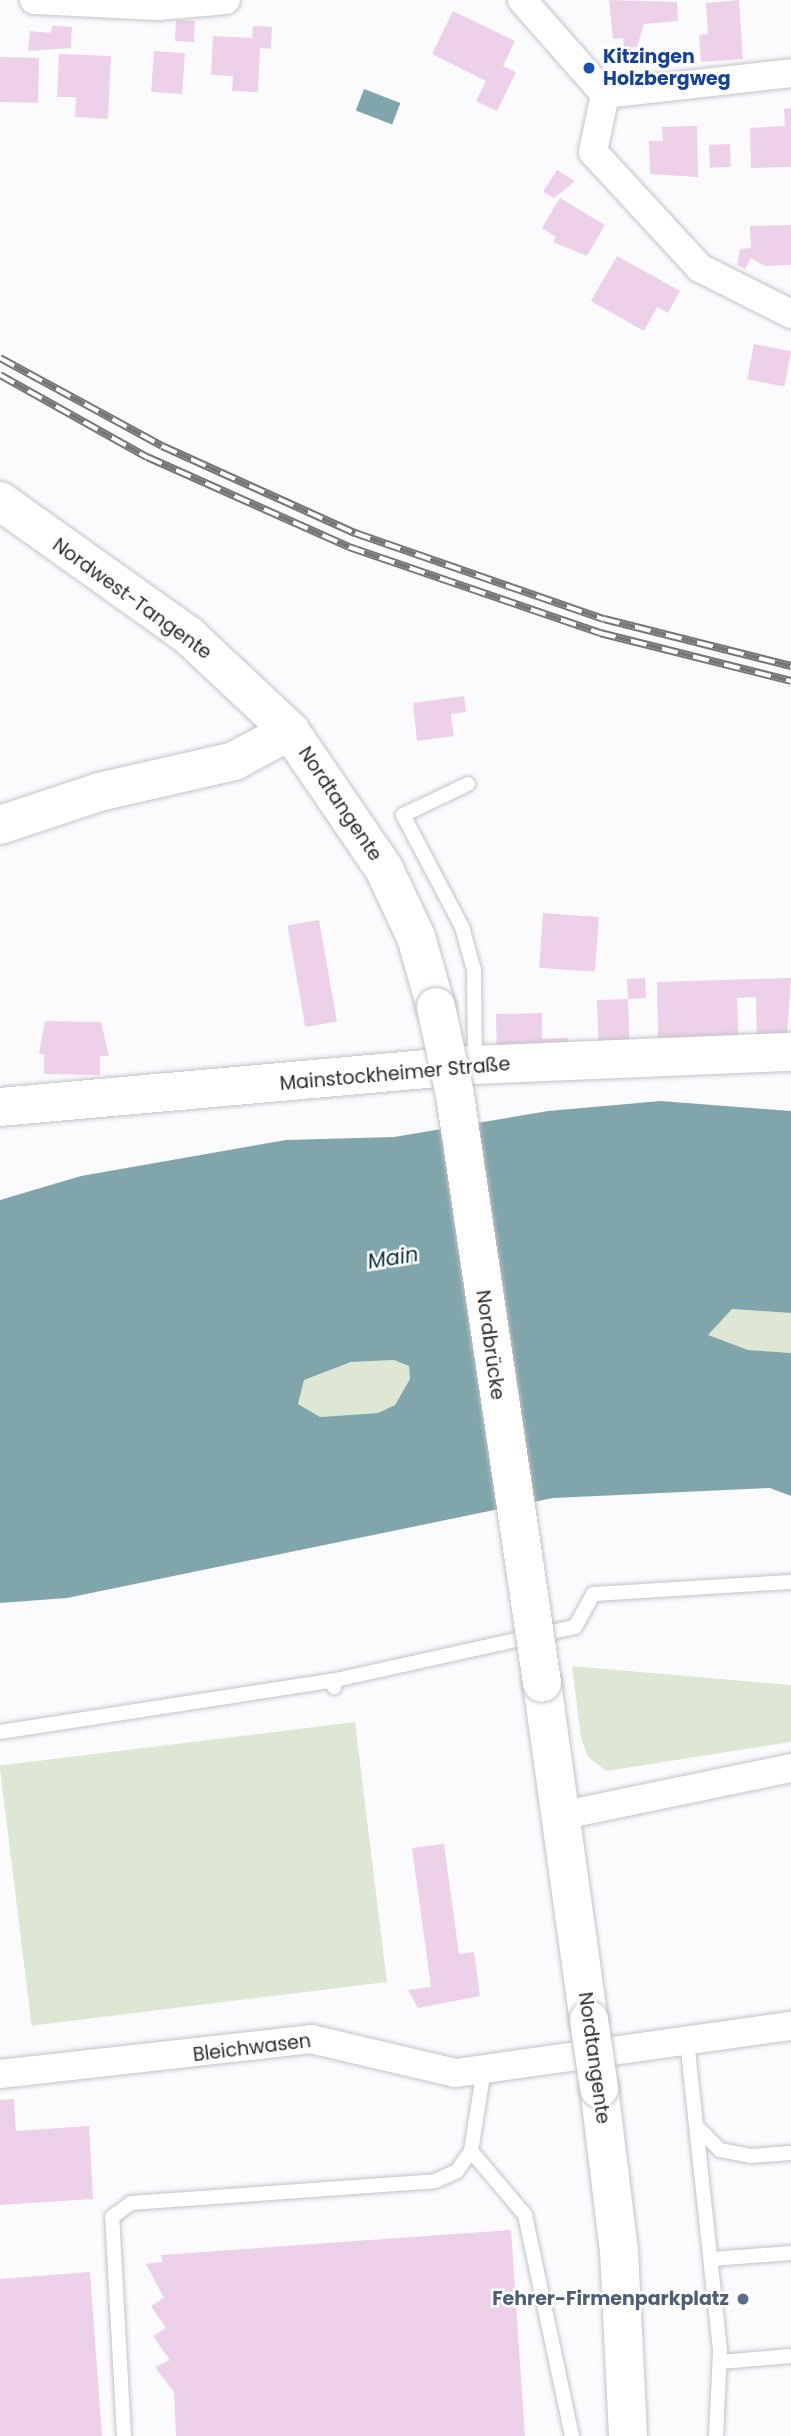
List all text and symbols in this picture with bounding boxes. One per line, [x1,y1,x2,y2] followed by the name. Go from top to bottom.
[603,46,731,90] place label: Kitzingen Holzbergweg
[581,60,597,76] marker: Kitzingen Holzbergweg
[48,534,216,664] street label: Nordwest-Tangente
[293,743,387,865] street label: Nordtangente
[279,1053,511,1095] street label: Mainstockheimer Straße
[366,1242,420,1274] water label: Main
[471,1289,509,1401] street label: Nordbrücke
[573,1991,615,2125] street label: Nordtangente
[192,2029,312,2067] street label: Bleichwasen
[492,2288,729,2310] place label: Fehrer-Firmenparkplatz
[735,2291,751,2307] marker: Fehrer-Firmenparkplatz

